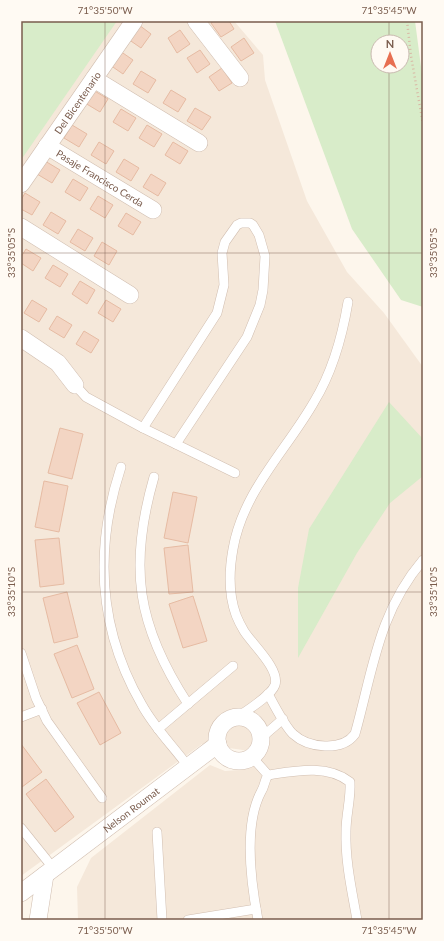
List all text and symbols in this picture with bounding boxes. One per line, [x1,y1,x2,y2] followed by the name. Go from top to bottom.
[77,4,133,16] text: 71°35'50"W
[361,4,417,16] text: 71°35'45"W
[370,34,410,74] north arrow
[386,37,394,50] text: N
[52,69,103,136] street label: Del Bicentenario
[54,147,146,209] street label: Pasaje Francisco Cerda
[5,228,17,278] text: 33°35'05"S
[427,228,439,278] text: 33°35'05"S
[5,567,17,617] text: 33°35'10"S
[427,567,439,617] text: 33°35'10"S
[101,784,162,835] street label: Nelson Roumat
[77,924,133,936] text: 71°35'50"W
[361,924,417,936] text: 71°35'45"W

